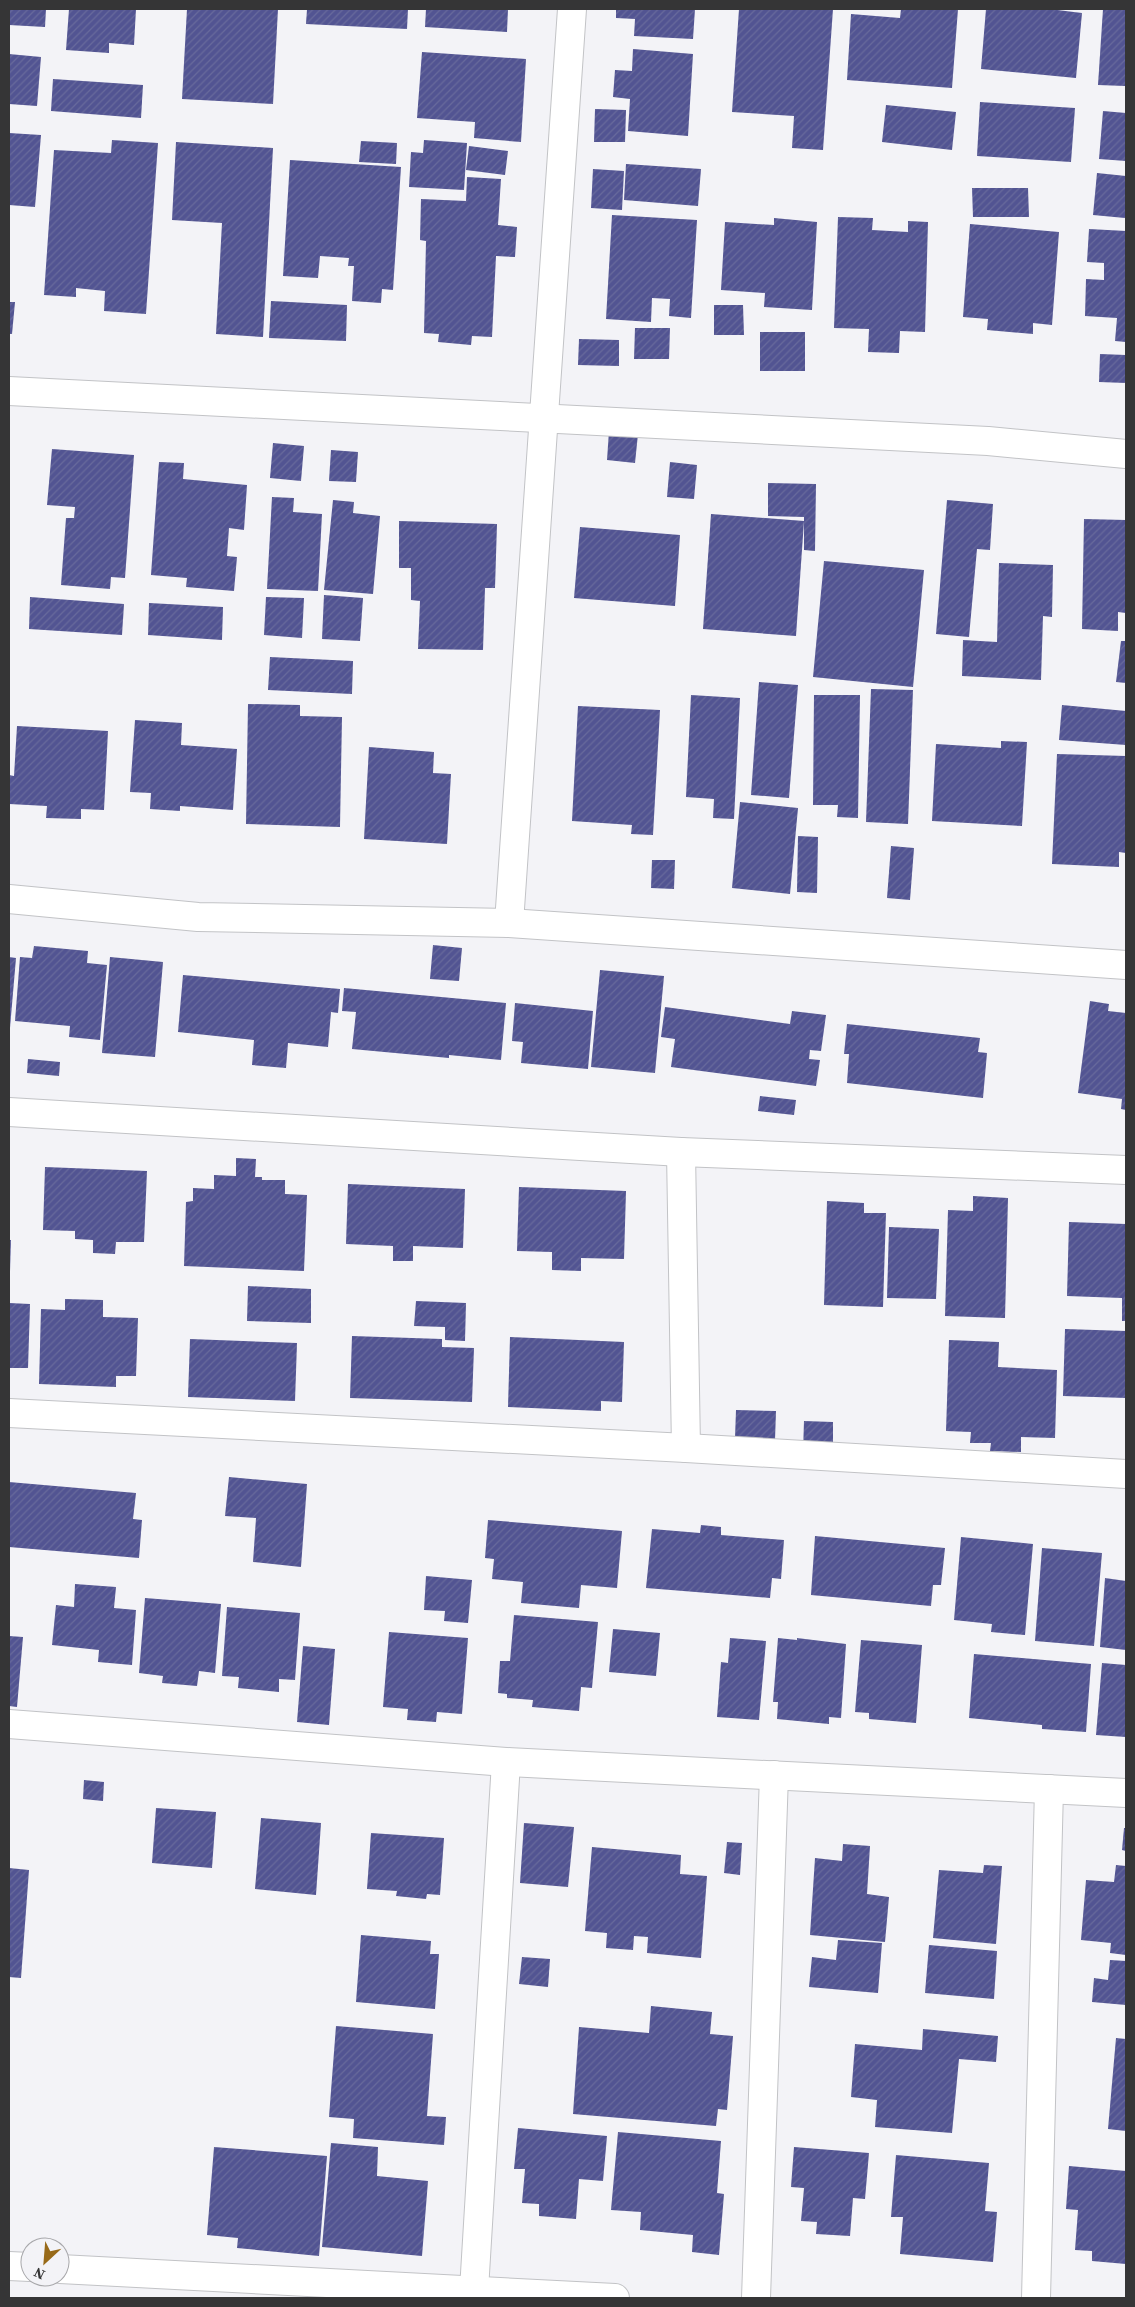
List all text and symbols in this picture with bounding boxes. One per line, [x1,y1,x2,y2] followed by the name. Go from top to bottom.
[20,2237,70,2287] north arrow
[30,2262,48,2285] text: N

